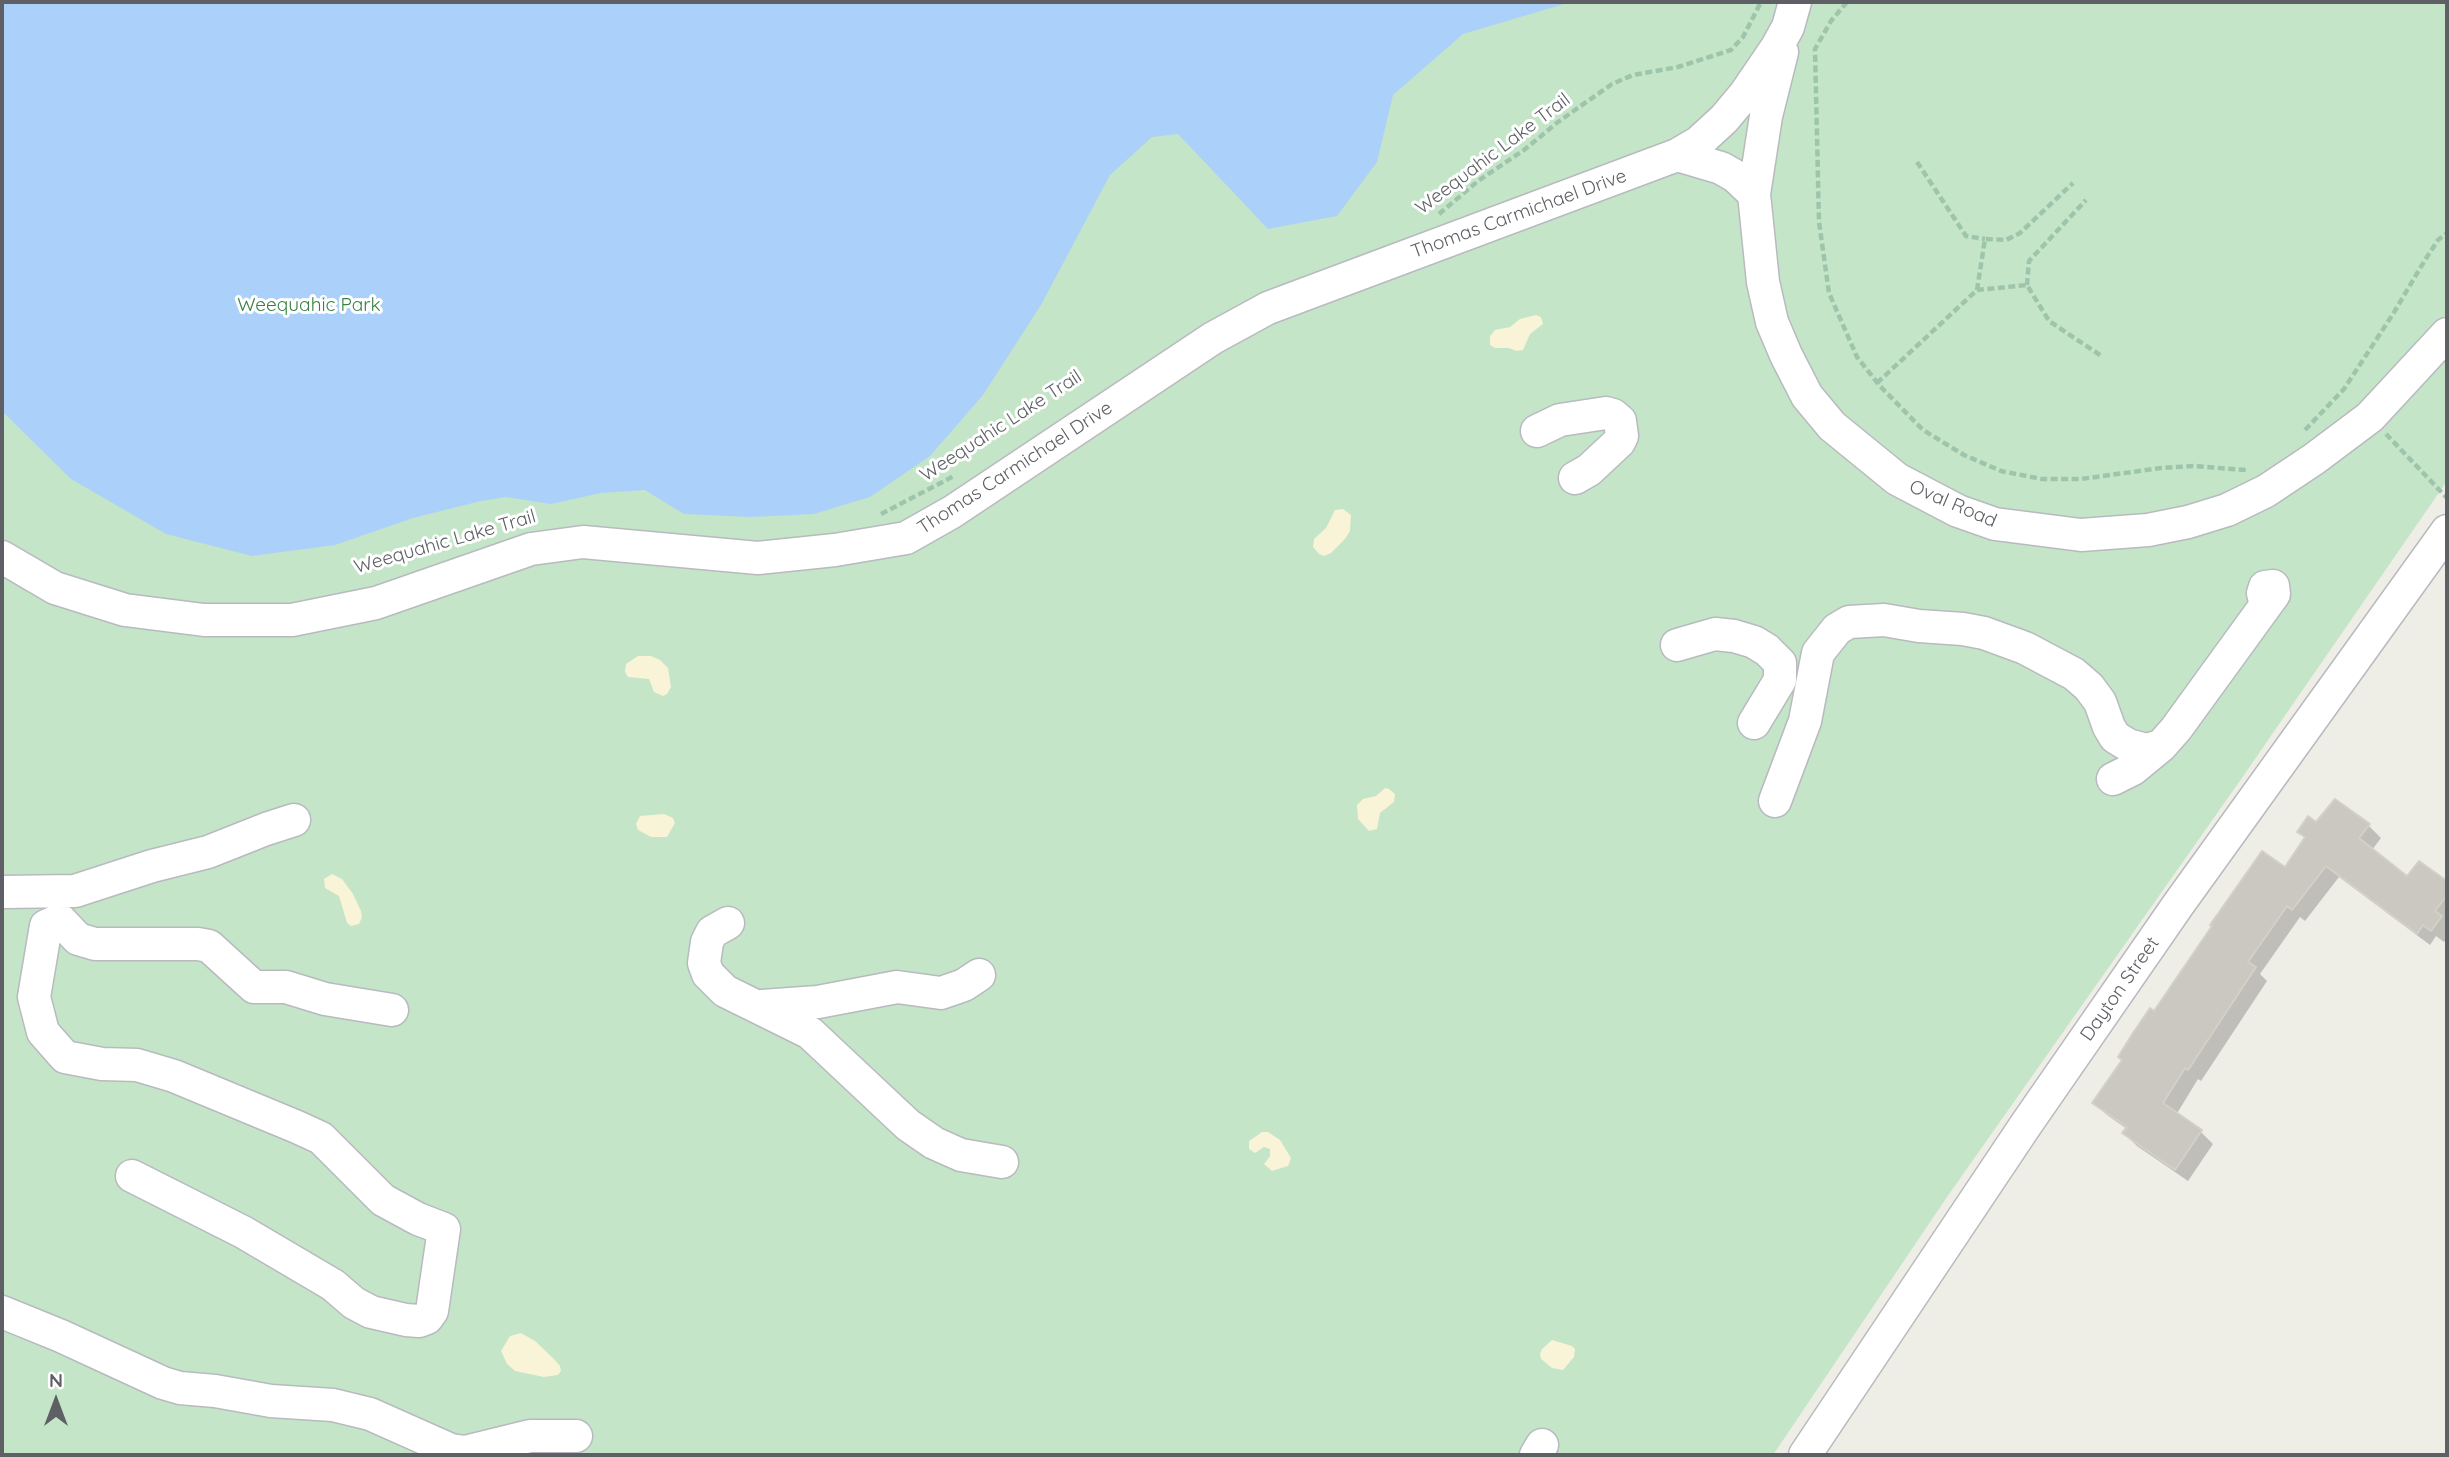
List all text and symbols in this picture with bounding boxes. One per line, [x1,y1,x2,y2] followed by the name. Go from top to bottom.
[1411,88,1575,220] street label: Weequahic Lake Trail
[1408,164,1630,264] street label: Thomas Carmichael Drive
[237,294,381,316] park label: Weequahic Park
[916,365,1086,487] street label: Weequahic Lake Trail
[913,396,1117,540] street label: Thomas Carmichael Drive
[1906,475,2000,533] street label: Oval Road
[352,505,538,579] street label: Weequahic Lake Trail
[2076,933,2164,1045] street label: Dayton Street
[21,1366,91,1436] north arrow
[49,1368,63,1392] text: N

